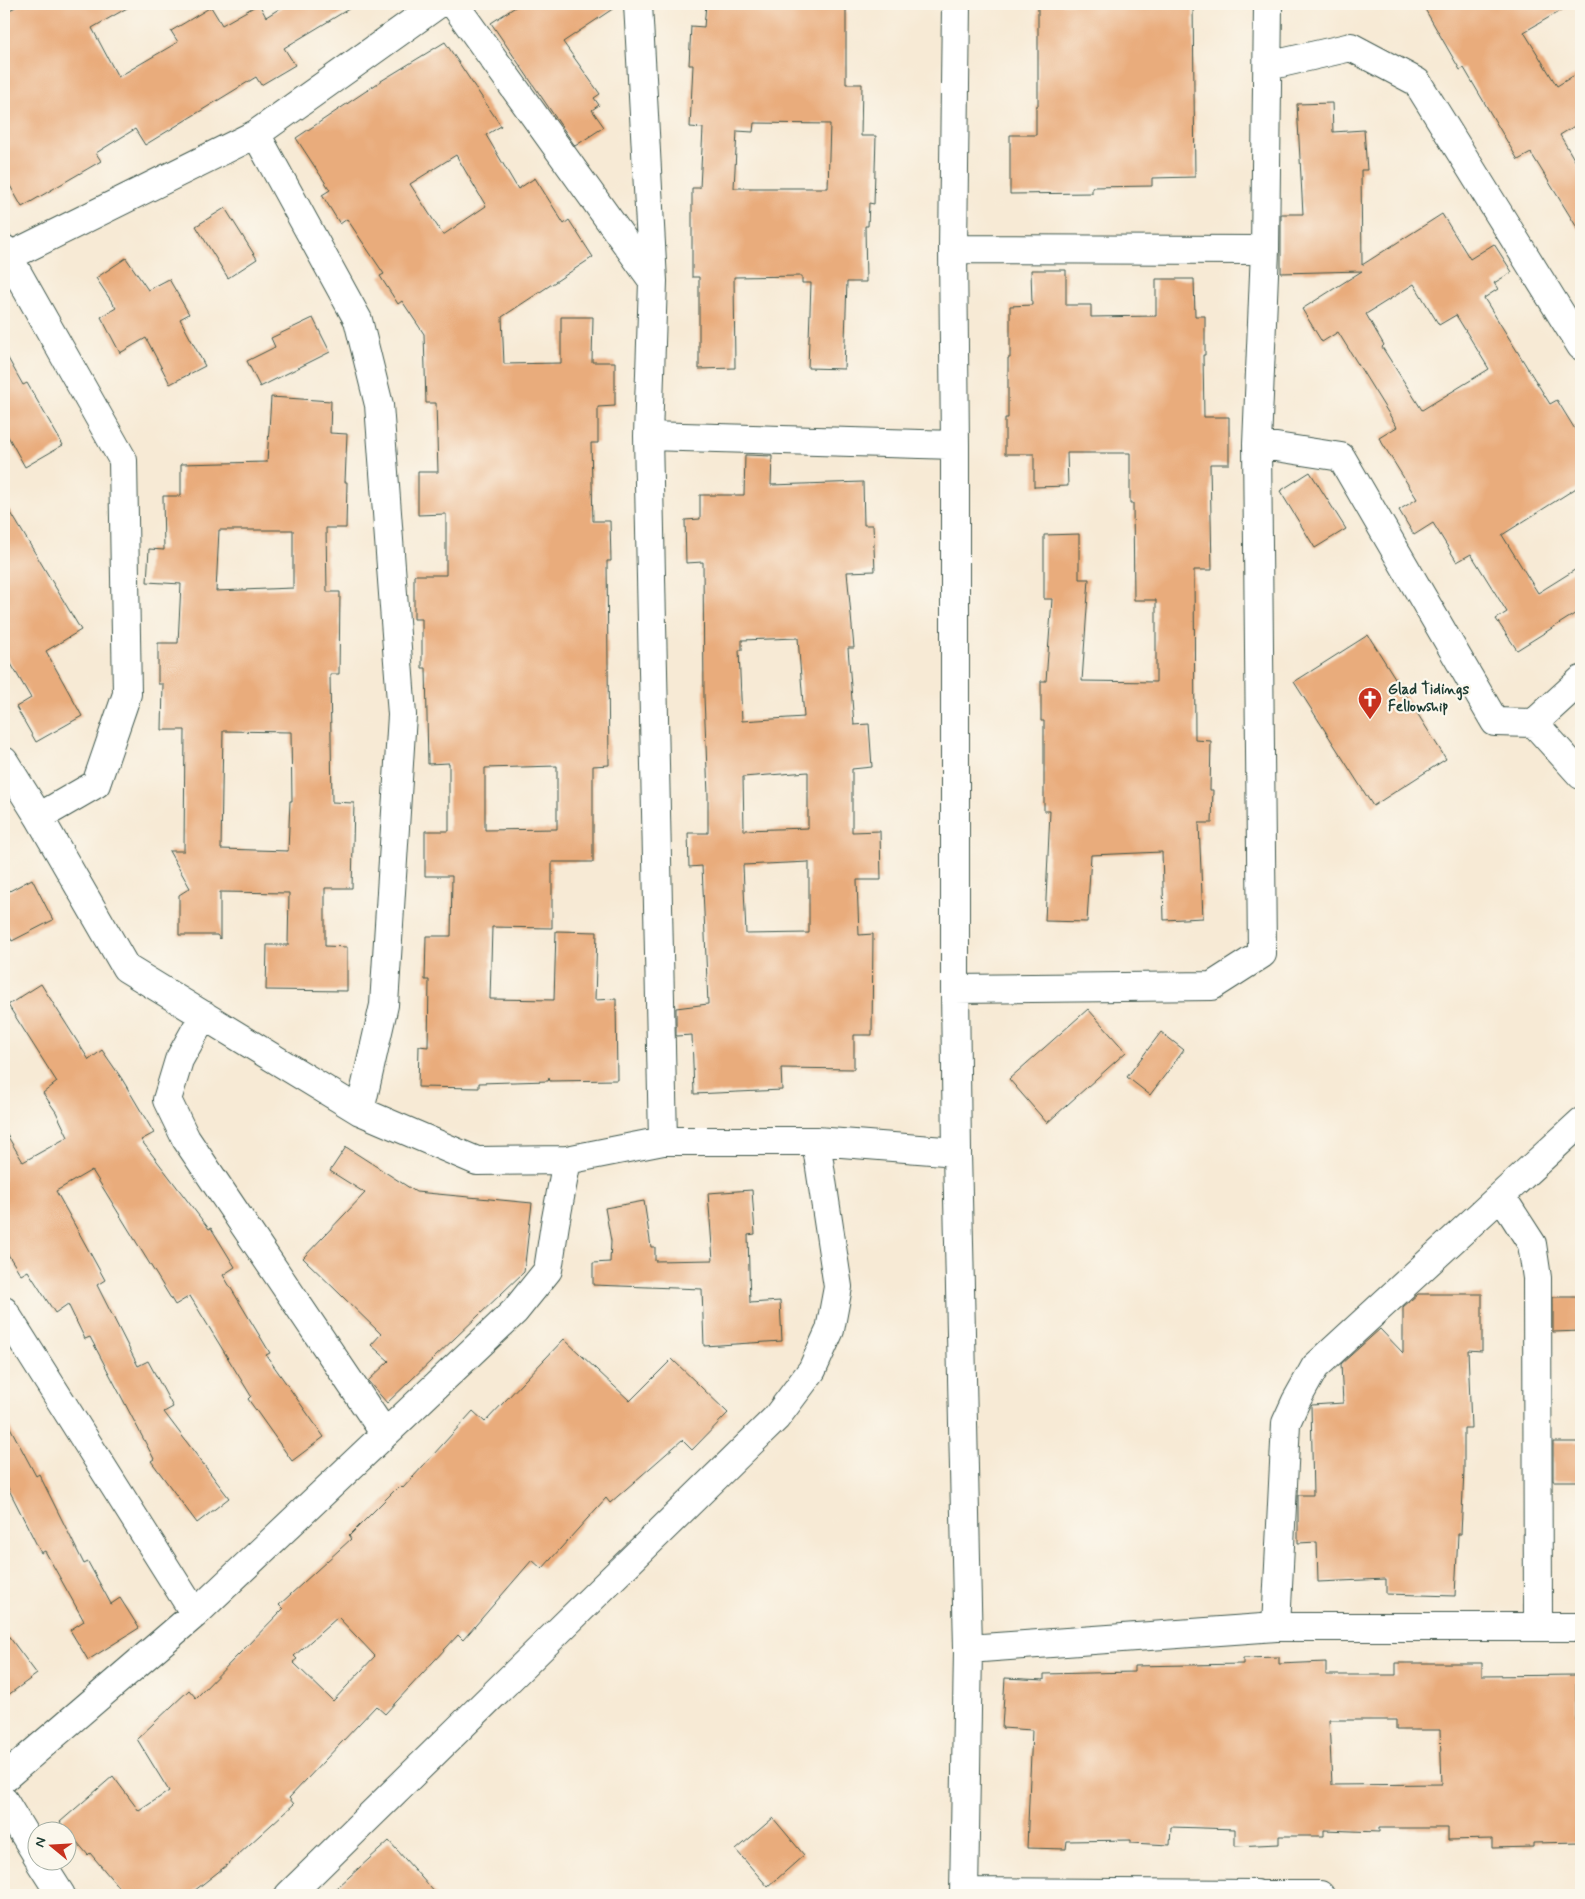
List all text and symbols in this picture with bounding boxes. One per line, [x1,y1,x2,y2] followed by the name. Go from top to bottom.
[1388,680,1470,717] place label: Glad Tidings Fellowship
[1357,686,1383,720] church icon: Glad Tidings Fellowship
[28,1822,78,1872] north arrow
[31,1835,51,1850] text: N

